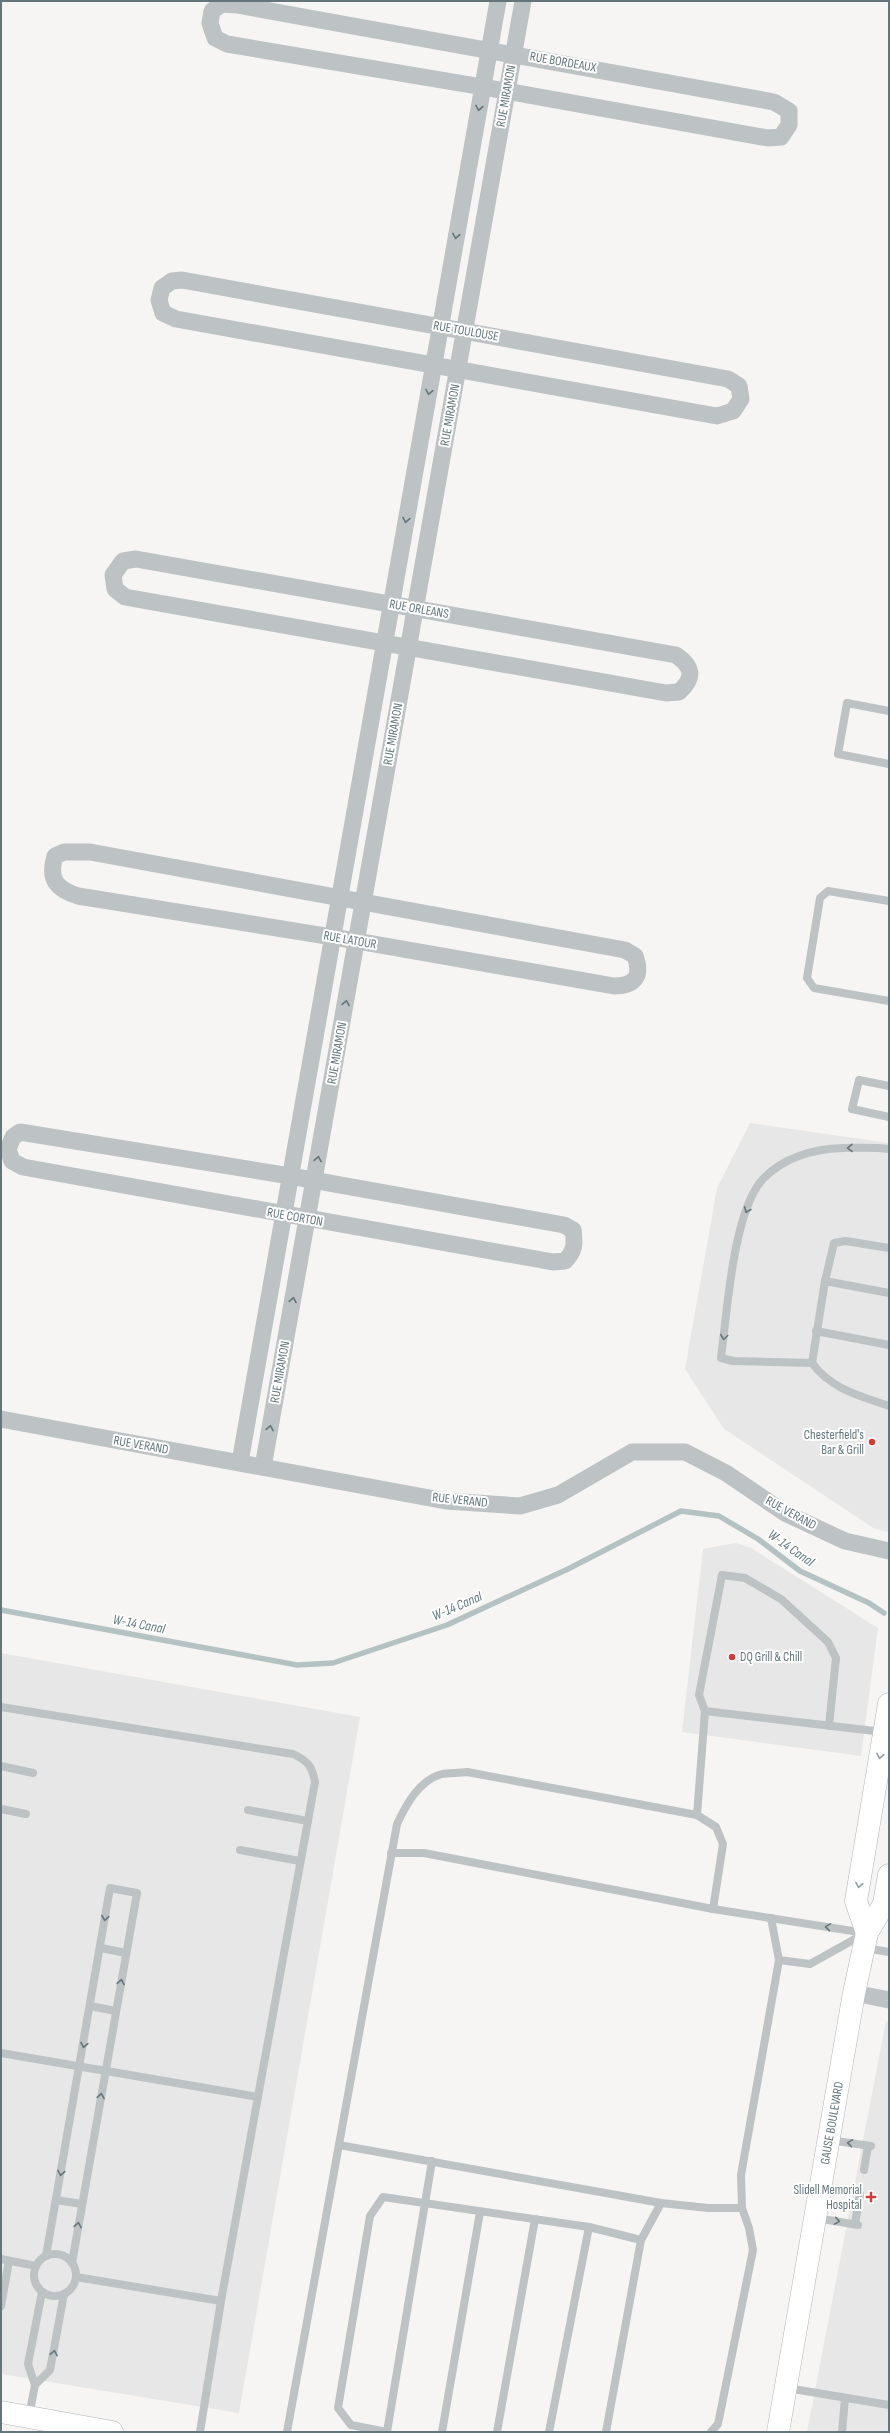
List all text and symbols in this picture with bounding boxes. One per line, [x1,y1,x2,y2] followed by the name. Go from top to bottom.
[529,48,598,76] street label: RUE BORDEAUX
[493,64,519,128] street label: RUE MIRAMON
[475,105,484,111] one-way arrow
[453,233,461,239] one-way arrow
[432,317,500,345] street label: RUE TOULOUSE
[437,383,463,447] street label: RUE MIRAMON
[425,389,434,395] one-way arrow
[403,517,411,523] one-way arrow
[388,596,450,622] street label: RUE ORLEANS
[380,702,406,766] street label: RUE MIRAMON
[322,927,378,953] street label: RUE LATOUR
[341,1000,349,1006] one-way arrow
[324,1021,350,1085] street label: RUE MIRAMON
[847,1144,853,1152] one-way arrow
[313,1155,322,1162] one-way arrow
[266,1204,324,1230] street label: RUE CORTON
[743,1206,751,1213] one-way arrow
[288,1297,297,1303] one-way arrow
[720,1334,729,1340] one-way arrow
[267,1340,293,1404] street label: RUE MIRAMON
[266,1425,274,1431] one-way arrow
[804,1427,864,1458] place label: Chesterfield's Bar & Grill
[112,1432,170,1458] street label: RUE VERAND
[867,1437,877,1447] marker: Chesterfield's Bar & Grill
[432,1489,488,1511] street label: RUE VERAND
[763,1493,819,1533] street label: RUE VERAND
[765,1526,818,1570] water label: W-14 Canal
[429,1588,485,1624] water label: W-14 Canal
[112,1611,167,1637] water label: W-14 Canal
[740,1649,802,1665] place label: DQ Grill & Chill
[727,1652,737,1662] marker: DQ Grill & Chill
[876,1753,885,1760] one-way arrow
[855,1882,863,1888] one-way arrow
[102,1915,110,1921] one-way arrow
[825,1923,831,1932] one-way arrow
[116,1979,125,1985] one-way arrow
[80,2041,88,2048] one-way arrow
[817,2080,847,2166] street label: GAUSE BOULEVARD
[96,2093,105,2100] one-way arrow
[847,2139,853,2148] one-way arrow
[57,2169,66,2176] one-way arrow
[794,2182,862,2213] place label: Slidell Memorial Hospital
[865,2191,877,2203] marker: Slidell Memorial Hospital
[834,2216,840,2225] one-way arrow
[74,2221,82,2228] one-way arrow
[49,2350,57,2356] one-way arrow

